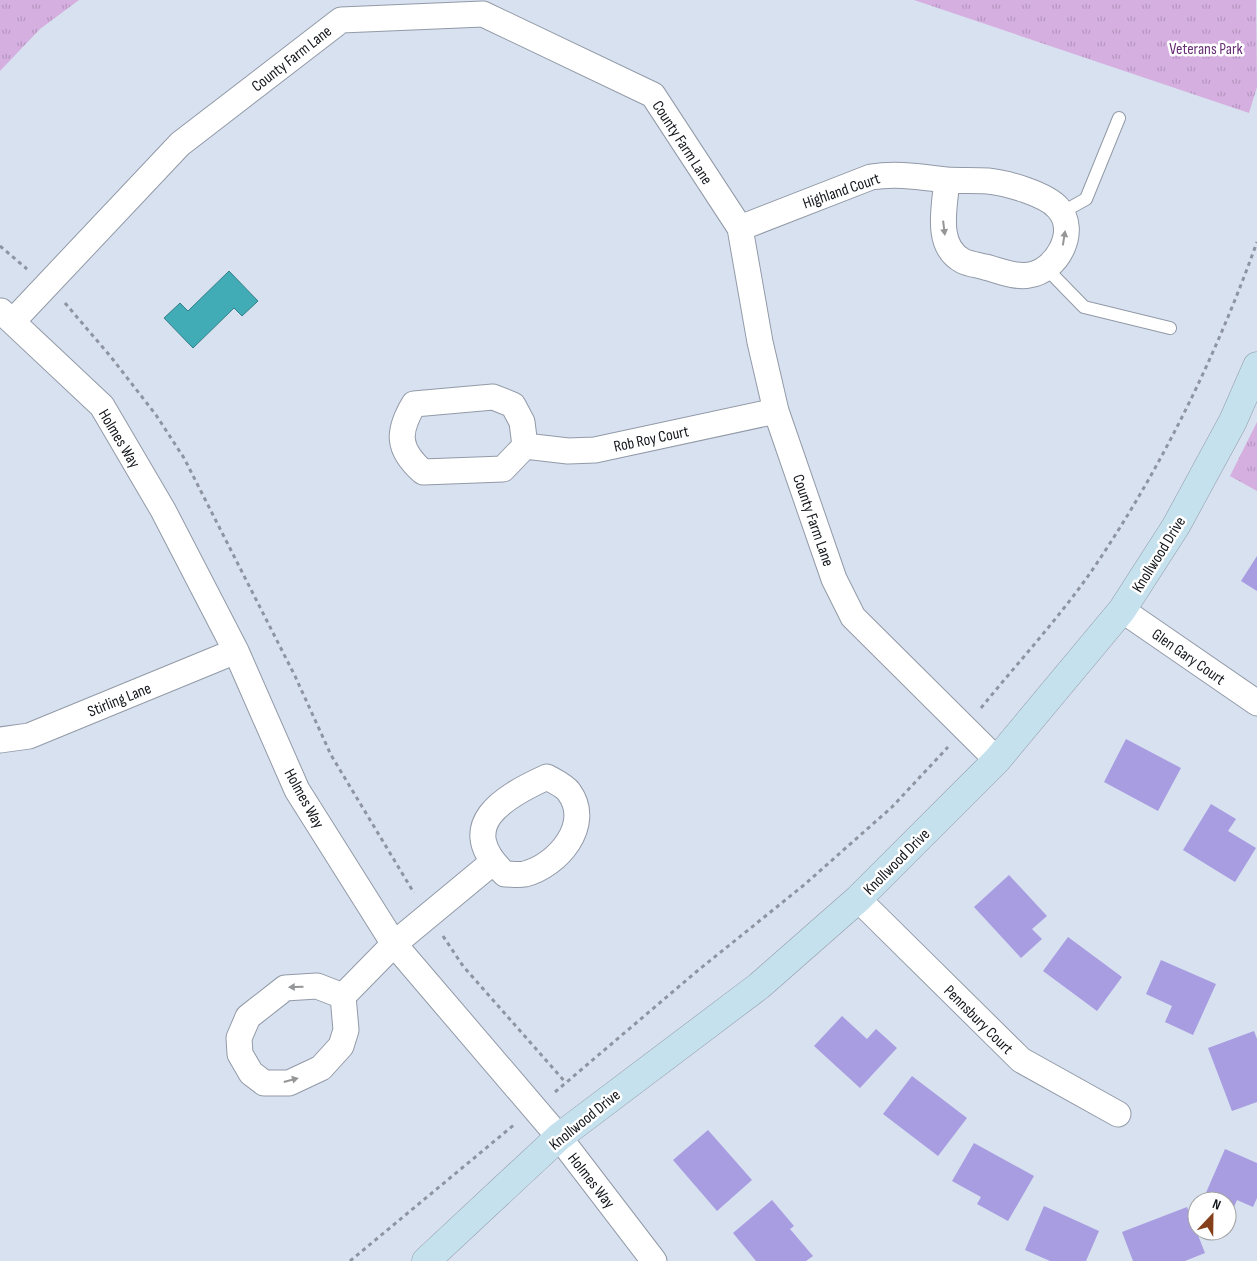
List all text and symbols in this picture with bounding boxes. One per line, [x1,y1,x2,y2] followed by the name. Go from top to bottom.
[248,22,336,96] street label: County Farm Lane
[1169,40,1243,59] park label: Veterans Park
[648,97,716,188] street label: County Farm Lane
[801,169,883,213] street label: Highland Court
[941,221,949,237] one-way arrow
[1060,230,1068,246] one-way arrow
[94,406,144,472] street label: Holmes Way
[612,422,691,457] street label: Rob Roy Court
[788,472,837,569] street label: County Farm Lane
[1128,513,1190,596] street label: Knollwood Drive
[1148,625,1228,689] street label: Glen Gary Court
[85,679,154,722] street label: Stirling Lane
[280,766,328,832] street label: Holmes Way
[860,825,934,899] street label: Knollwood Drive
[939,982,1017,1059] street label: Pennsbury Court
[288,983,304,991] one-way arrow
[283,1076,298,1084] one-way arrow
[546,1086,624,1155] street label: Knollwood Drive
[563,1149,618,1212] street label: Holmes Way
[1187,1191,1237,1241] north arrow
[1210,1195,1223,1214] text: N

